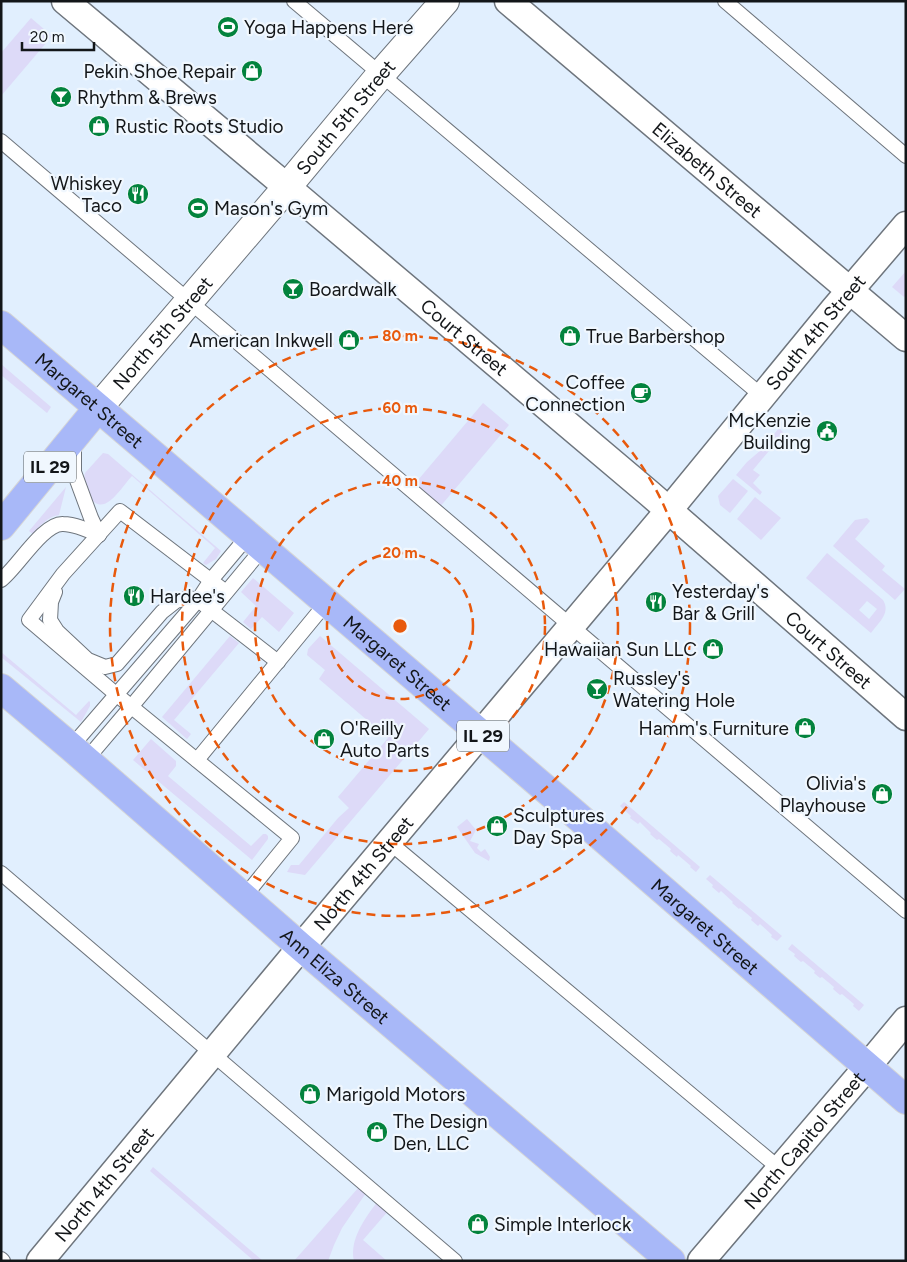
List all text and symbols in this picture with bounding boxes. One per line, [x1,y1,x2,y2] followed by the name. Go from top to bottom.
[216,15,240,39] sports icon: Yoga Happens Here
[244,16,413,39] place label: Yoga Happens Here
[22,20,95,52] scale bar
[30,28,64,46] text: 20 m
[291,55,400,179] street label: South 5th Street
[240,59,264,83] shop icon: Pekin Shoe Repair
[84,60,237,83] place label: Pekin Shoe Repair
[49,85,73,109] bar icon: Rhythm & Brews
[77,86,217,109] place label: Rhythm & Brews
[87,114,111,138] shop icon: Rustic Roots Studio
[115,115,284,138] place label: Rustic Roots Studio
[648,117,767,222] street label: Elizabeth Street
[51,172,122,217] place label: Whiskey Taco
[126,182,150,206] restaurant icon: Whiskey Taco
[186,196,210,220] sports icon: Mason's Gym
[214,197,328,220] place label: Mason's Gym
[761,270,870,395] street label: South 4th Street
[108,272,217,394] street label: North 5th Street
[281,277,305,301] bar icon: Boardwalk
[309,278,397,301] place label: Boardwalk
[416,294,513,380] street label: Court Street
[558,324,582,348] shop icon: True Barbershop
[586,325,725,348] place label: True Barbershop
[382,327,418,345] text: 80 m
[337,328,361,352] shop icon: American Inkwell
[189,329,333,352] place label: American Inkwell
[30,348,148,453] street label: Margaret Street
[525,371,625,416] place label: Coffee Connection
[629,381,653,405] cafe icon: Coffee Connection
[382,399,418,417] text: 60 m
[728,409,811,454] place label: McKenzie Building
[815,419,839,443] public building icon: McKenzie Building
[24,452,76,482] road number: IL 29
[382,472,418,490] text: 40 m
[382,544,418,562] text: 20 m
[672,580,769,625] place label: Yesterday's Bar & Grill
[122,584,146,608] restaurant icon: Hardee's
[150,585,225,608] place label: Hardee's
[644,590,668,614] restaurant icon: Yesterday's Bar & Grill
[781,606,877,693] street label: Court Street
[339,610,456,715] street label: Margaret Street
[391,617,409,635] centre of rings
[701,637,725,661] shop icon: Hawaiian Sun LLC
[544,638,697,661] place label: Hawaiian Sun LLC
[613,667,735,712] place label: Russley's Watering Hole
[585,677,609,701] bar icon: Russley's Watering Hole
[793,716,817,740] shop icon: Hamm's Furniture
[340,717,429,762] place label: O'Reilly Auto Parts
[639,717,789,740] place label: Hamm's Furniture
[457,720,509,751] road number: IL 29
[312,727,336,751] shop icon: O'Reilly Auto Parts
[780,772,866,817] place label: Olivia's Playhouse
[870,782,894,806] shop icon: Olivia's Playhouse
[513,804,605,849] place label: Sculptures Day Spa
[309,811,418,935] street label: North 4th Street
[485,814,509,838] shop icon: Sculptures Day Spa
[647,874,764,979] street label: Margaret Street
[276,923,394,1029] street label: Ann Eliza Street
[739,1067,870,1214] street label: North Capitol Street
[298,1082,322,1106] shop icon: Marigold Motors
[326,1083,465,1106] place label: Marigold Motors
[393,1110,488,1155] place label: The Design Den, LLC
[365,1120,389,1144] shop icon: The Design Den, LLC
[50,1122,158,1246] street label: North 4th Street
[466,1212,490,1236] shop icon: Simple Interlock
[494,1213,632,1236] place label: Simple Interlock

